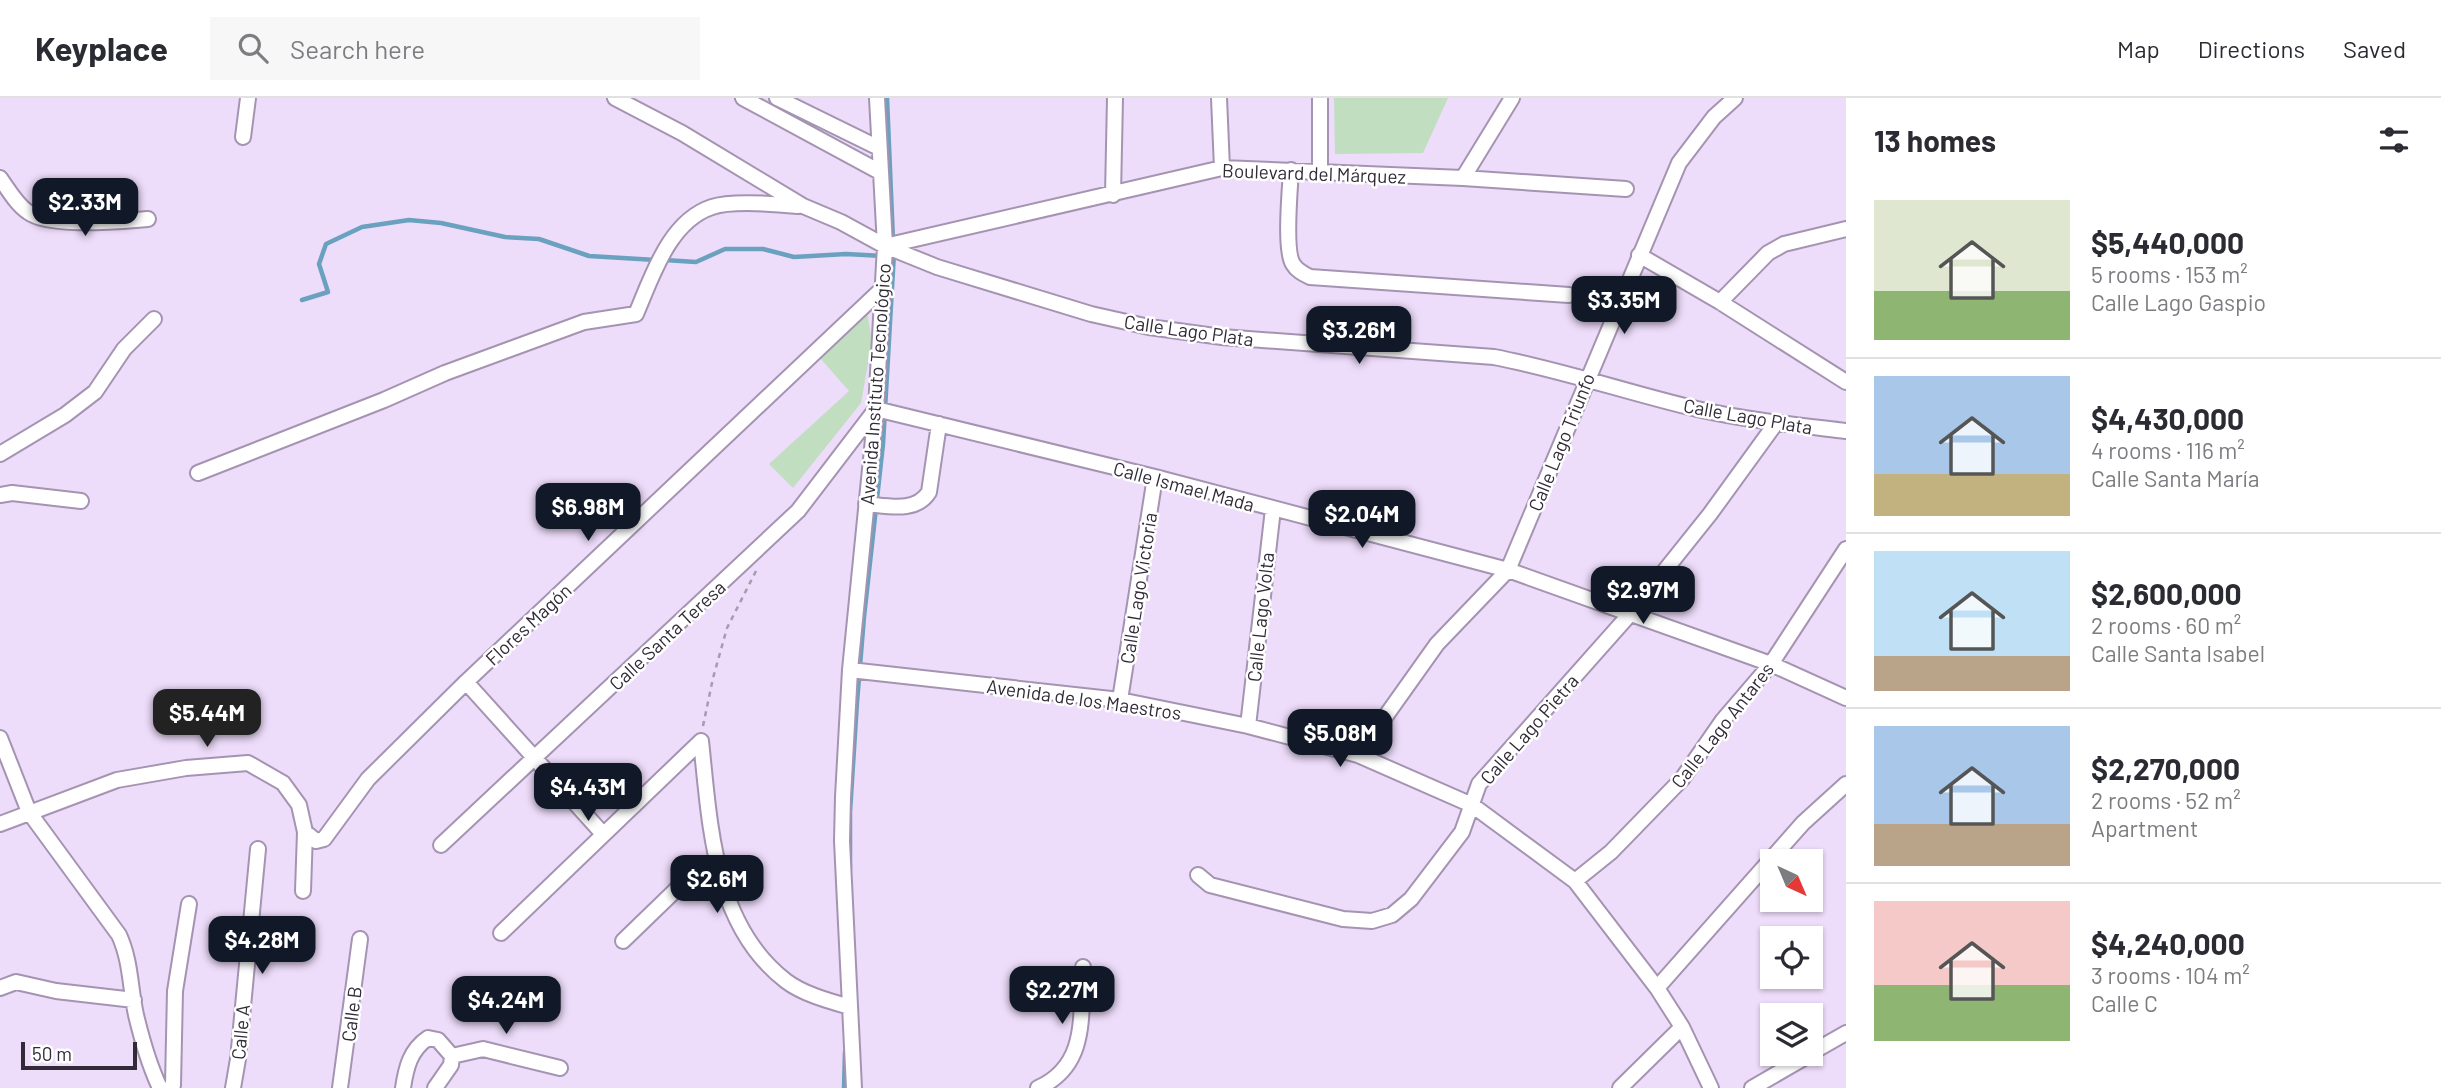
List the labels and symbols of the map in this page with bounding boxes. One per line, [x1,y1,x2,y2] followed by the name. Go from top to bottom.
[1222,158,1406,188] street label: Boulevard del Márquez
[28,178,142,238] pin: $2.33M
[855,262,895,506] street label: Avenida Instituto Tecnológico
[1567,276,1681,336] pin: $3.35M
[1302,306,1416,366] pin: $3.26M
[1123,310,1255,350] street label: Calle Lago Plata
[1523,370,1599,514] street label: Calle Lago Triunfo
[1682,393,1814,439] street label: Calle Lago Plata
[1111,456,1257,516] street label: Calle Ismael Mada
[531,484,645,543] pin: $6.98M
[1305,490,1419,550] pin: $2.04M
[1115,511,1161,665] street label: Calle Lago Victoria
[1242,551,1278,683] street label: Calle Lago Volta
[1586,566,1700,626] pin: $2.97M
[604,575,730,695] street label: Calle Santa Teresa
[480,578,576,670] street label: Flores Magón
[1666,658,1778,792] street label: Calle Lago Antares
[1475,669,1583,789] street label: Calle Lago Pietra
[985,674,1183,724] street label: Avenida de los Maestros
[150,690,264,749] pin: $5.44M
[1283,710,1397,769] pin: $5.08M
[531,764,645,823] pin: $4.43M
[1760,849,1824,912] north arrow
[668,856,766,915] pin: $2.6M
[205,916,319,976] pin: $4.28M
[1005,967,1119,1026] pin: $2.27M
[449,976,563,1036] pin: $4.24M
[336,985,366,1043] street label: Calle B
[226,1003,254,1061] street label: Calle A
[21,1039,136,1071] scale bar

